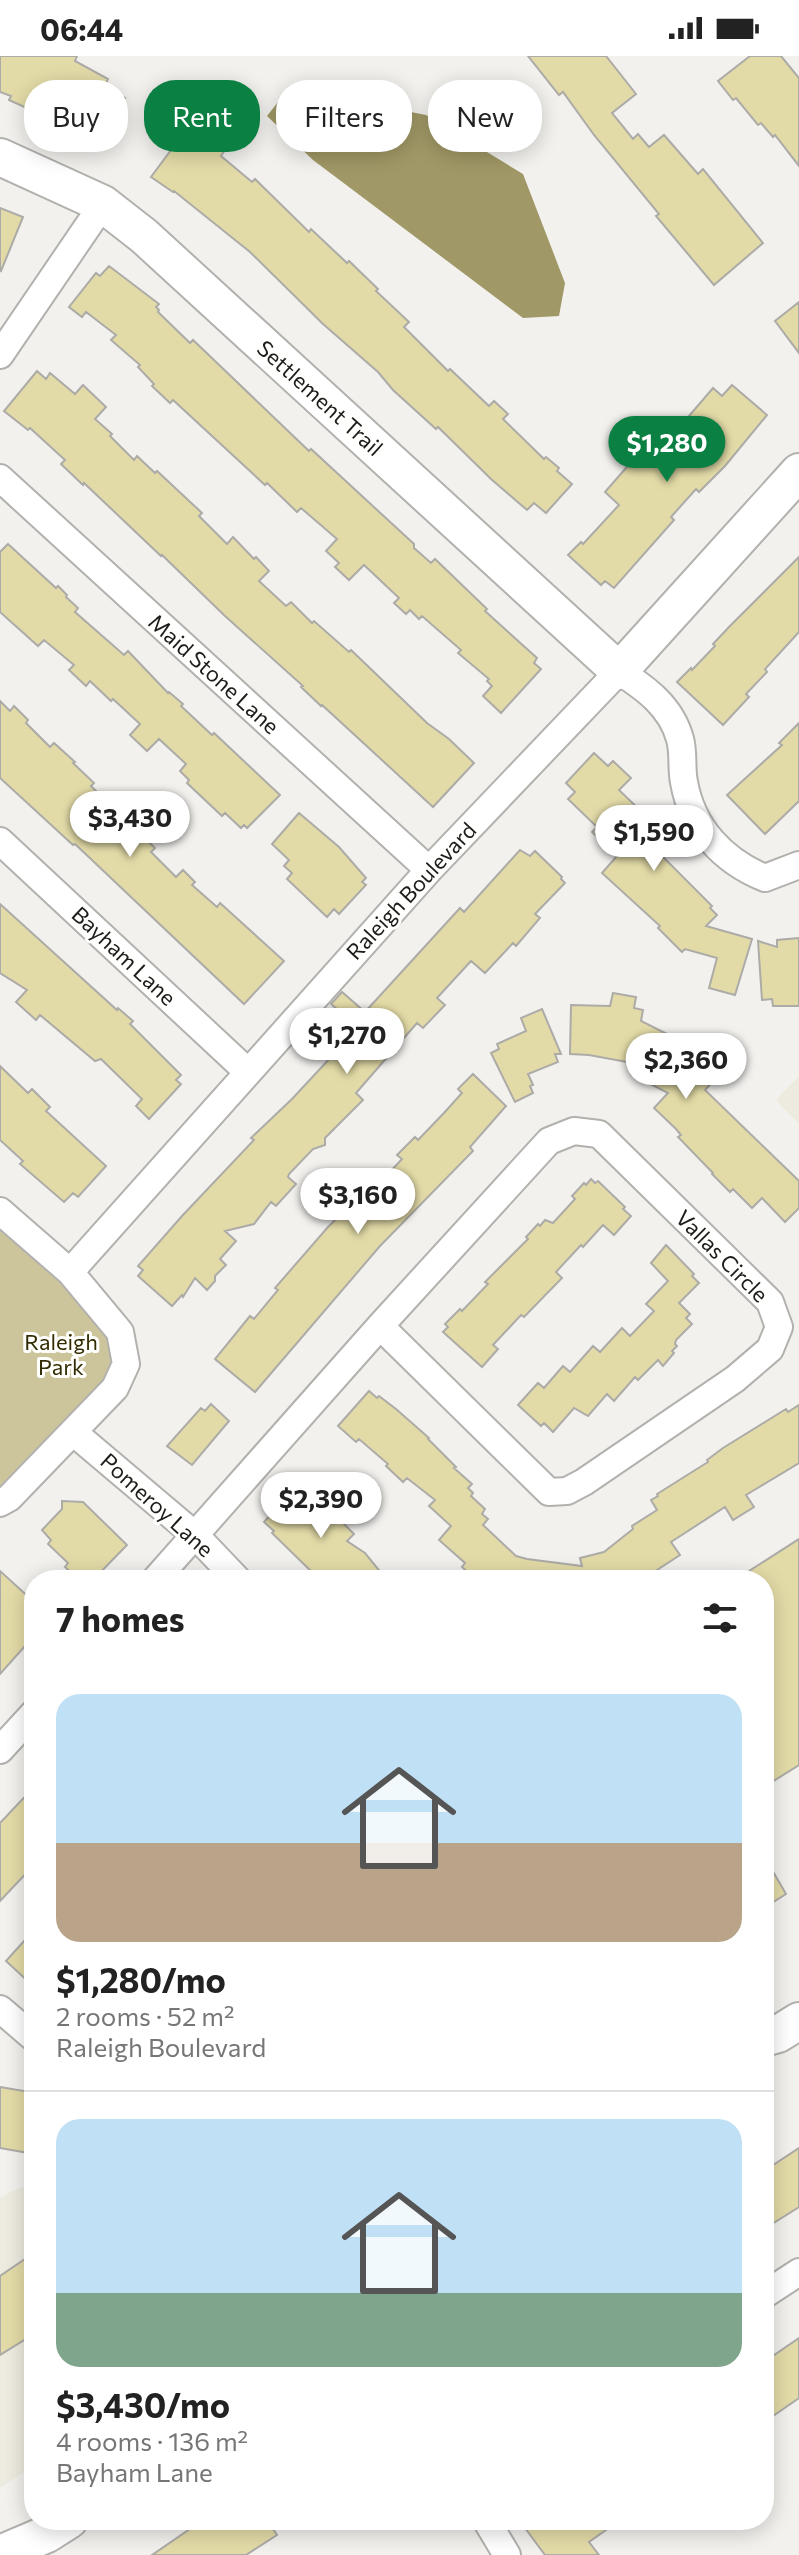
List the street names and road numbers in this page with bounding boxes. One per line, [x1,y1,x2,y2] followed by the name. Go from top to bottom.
[252,334,389,461] street label: Settlement Trail
[143,608,285,739] street label: Maid Stone Lane
[340,816,481,965] street label: Raleigh Boulevard
[67,901,182,1011] street label: Bayham Lane
[671,1204,774,1307] street label: Vallas Circle
[95,1447,219,1562] street label: Pomeroy Lane

